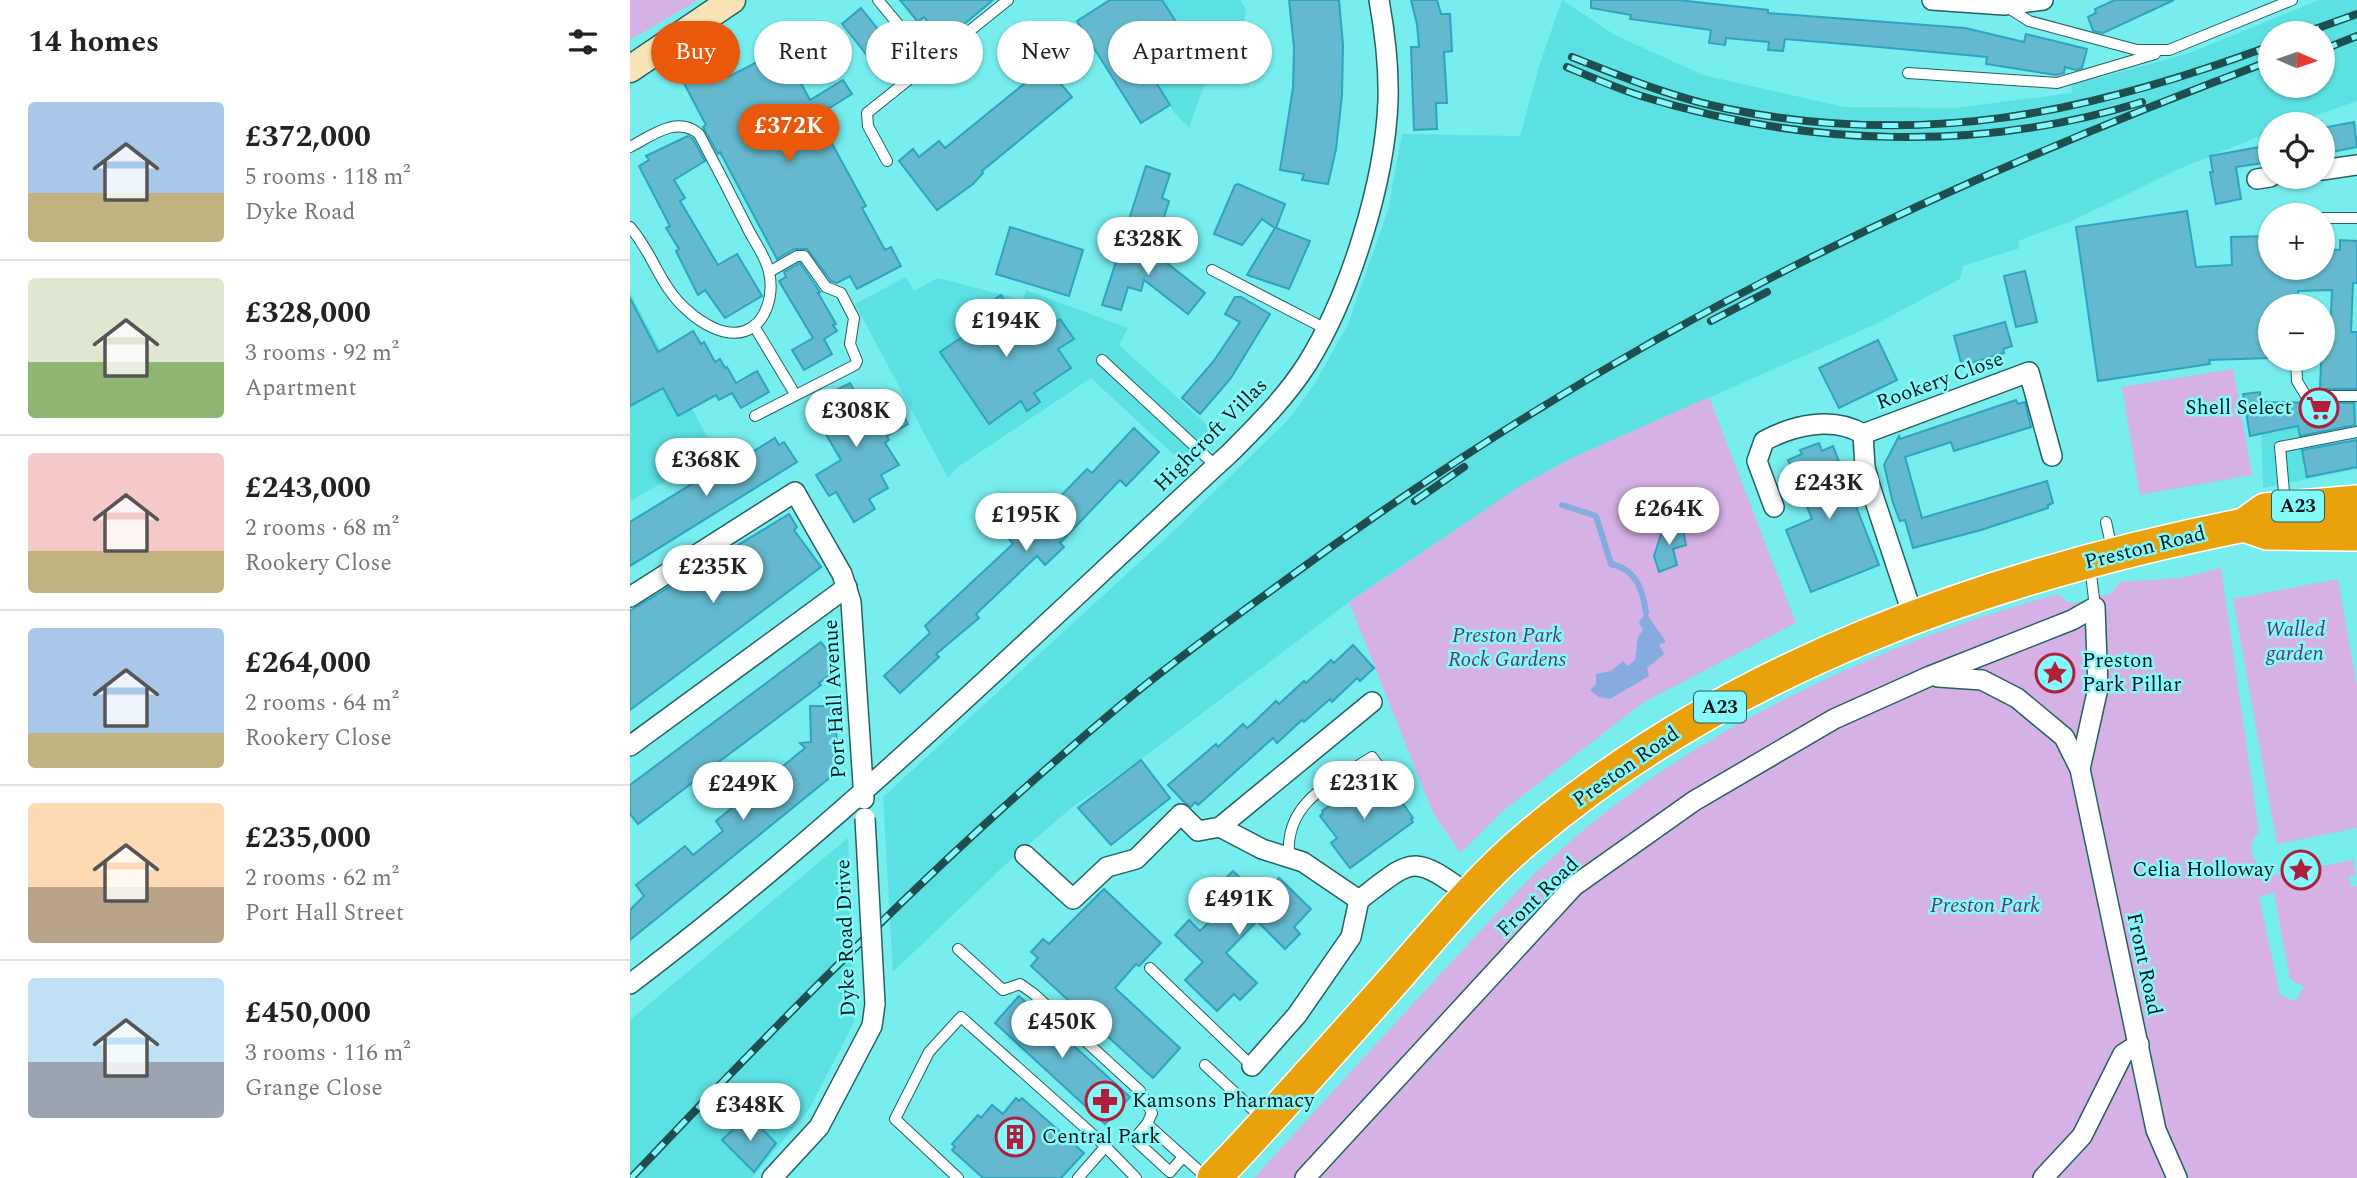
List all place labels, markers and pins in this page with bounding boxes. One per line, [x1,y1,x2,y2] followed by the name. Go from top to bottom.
[740,104,838,164] pin: £372K
[1099,218,1197,277] pin: £328K
[957,300,1055,359] pin: £194K
[2298,387,2340,429] supermarket icon: Shell Select
[807,390,905,449] pin: £308K
[2185,392,2292,424] place label: Shell Select
[657,438,755,498] pin: £368K
[1780,462,1878,521] pin: £243K
[1620,488,1718,547] pin: £264K
[977,494,1075,553] pin: £195K
[664,546,762,605] pin: £235K
[2082,645,2181,701] place label: Preston Park Pillar
[2034,652,2076,694] place icon: Preston Park Pillar
[694,762,792,822] pin: £249K
[1315,762,1413,821] pin: £231K
[2280,849,2322,891] place icon: Celia Holloway
[2132,854,2275,886] place label: Celia Holloway
[1190,878,1288,937] pin: £491K
[1013,1000,1111,1060] pin: £450K
[1084,1080,1126,1122] pharmacy icon: Kamsons Pharmacy
[701,1084,799,1143] pin: £348K
[1132,1085,1315,1117] place label: Kamsons Pharmacy
[994,1116,1036,1158] building icon: Central Park
[1042,1121,1161,1153] place label: Central Park

